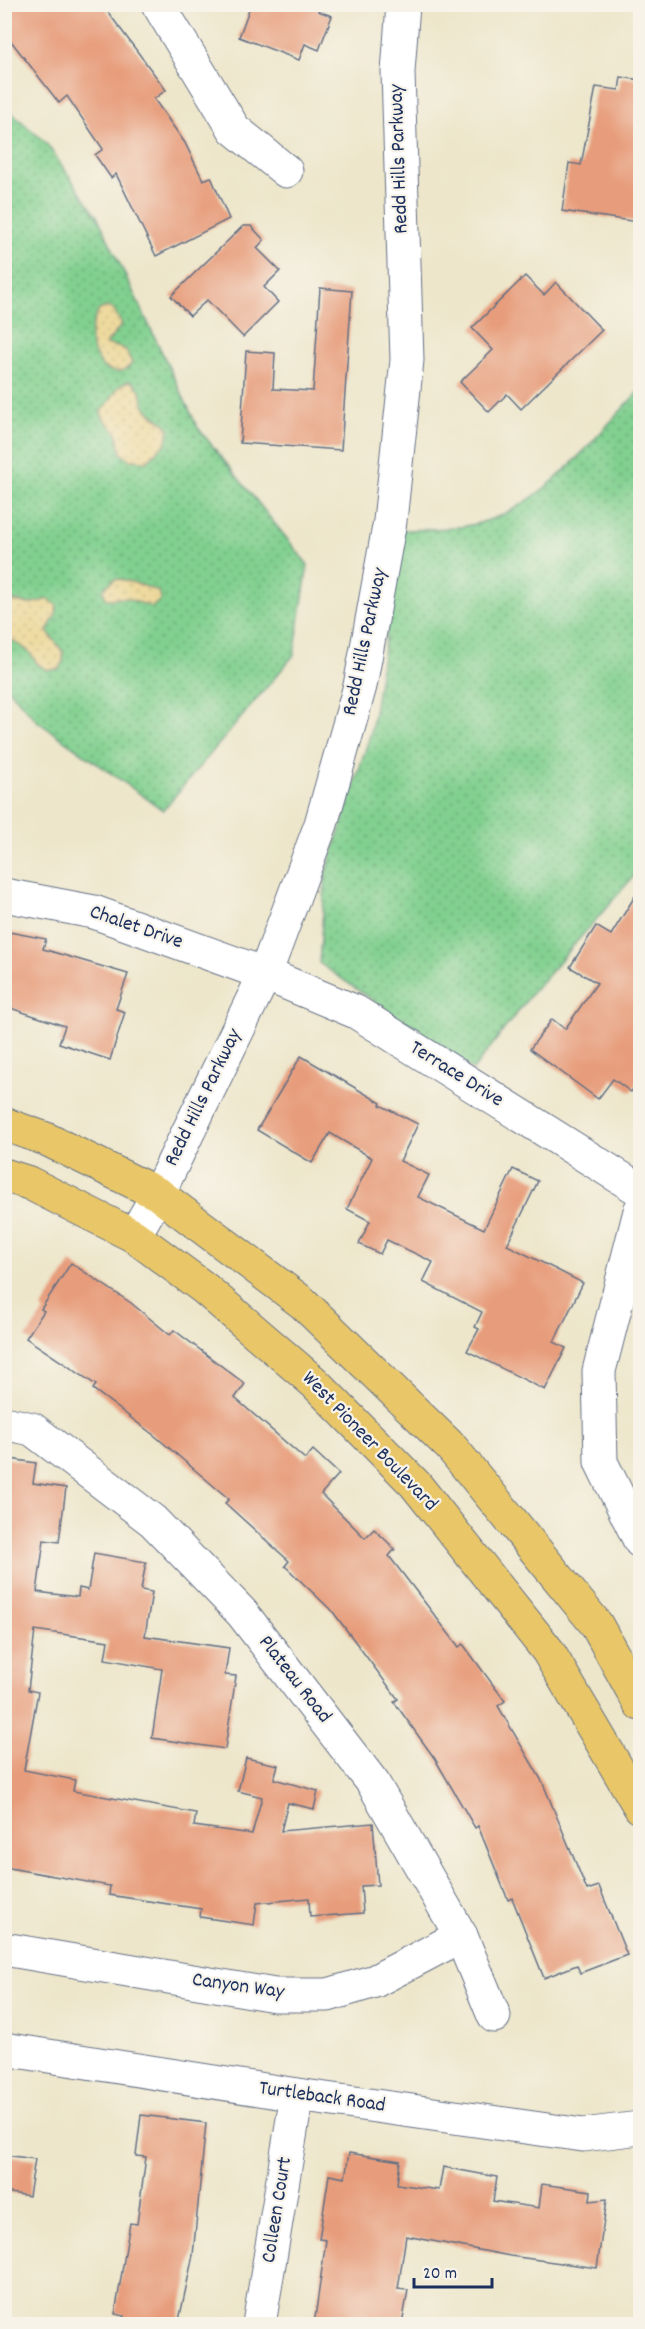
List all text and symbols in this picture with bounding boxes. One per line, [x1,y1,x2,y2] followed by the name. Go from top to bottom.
[382,83,418,234] street label: Redd Hills Parkway
[336,565,396,718] street label: Redd Hills Parkway
[85,898,187,958] street label: Chalet Drive
[158,1024,251,1172] street label: Redd Hills Parkway
[403,1034,509,1116] street label: Terrace Drive
[294,1365,444,1519] street label: West Pioneer Boulevard
[250,1630,338,1730] street label: Plateau Road
[190,1966,286,2008] street label: Canyon Way
[257,2074,387,2122] street label: Turtleback Road
[255,2155,301,2265] street label: Colleen Court
[414,2251,492,2289] scale bar
[423,2262,457,2287] text: 20 m

